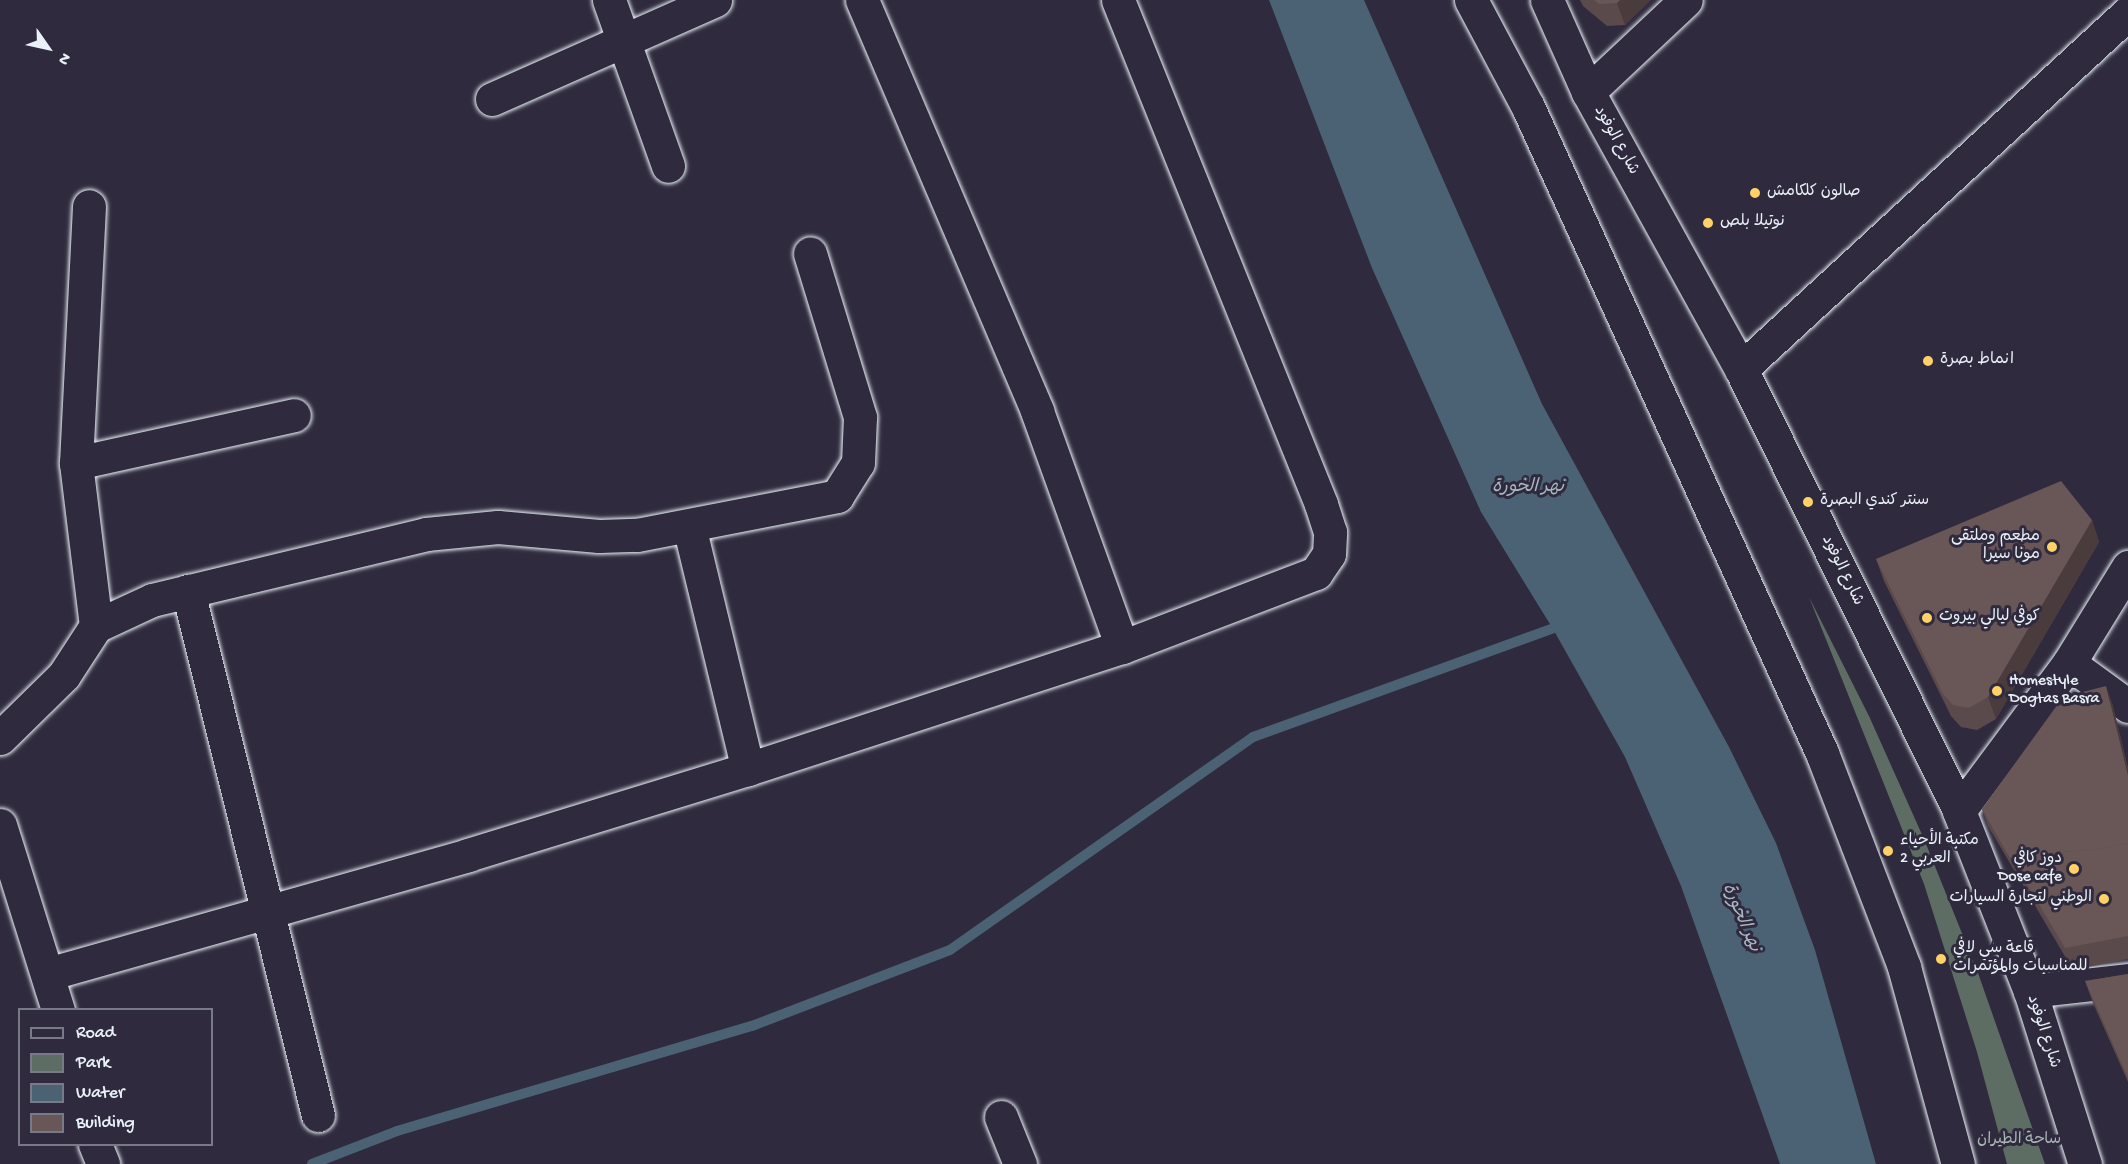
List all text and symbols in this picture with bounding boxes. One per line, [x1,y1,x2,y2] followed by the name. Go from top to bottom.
[18,18,78,78] north arrow
[53,49,74,68] text: N
[1588,103,1642,179] street label: شارع الوفود
[1767,183,1861,203] place label: صالون كلكامش
[1748,186,1762,200] marker: صالون كلكامش
[1720,213,1785,233] place label: نوتيلا بلص
[1701,216,1715,230] marker: نوتيلا بلص
[1940,351,2014,371] place label: انماط بصرة
[1921,354,1935,368] marker: انماط بصرة
[1492,477,1564,499] water label: نهر الخورة
[1820,492,1929,512] place label: سنتر كندي البصرة
[1801,495,1815,509] marker: سنتر كندي البصرة
[1951,528,2040,566] place label: مطعم وملتقى مونا سيرا
[1816,533,1866,609] street label: شارع الوفود
[2045,540,2059,554] marker: مطعم وملتقى مونا سيرا
[1939,608,2040,628] place label: كوفي ليالي بيروت
[1920,611,1934,625] marker: كوفي ليالي بيروت
[2009,672,2099,710] place label: Homestyle Dogtas Basra
[1990,684,2004,698] marker: Homestyle Dogtas Basra
[1900,832,1979,870] place label: مكتبة الأحياء العربي 2
[1881,844,1895,858] marker: مكتبة الأحياء العربي 2
[1998,850,2062,888] place label: دوز كافي Dose cafe
[2067,862,2081,876] marker: دوز كافي Dose cafe
[1716,881,1764,955] water label: نهر الخورة
[1949,889,2092,909] place label: الوطني لتجارة السيارات
[2097,892,2111,906] marker: الوطني لتجارة السيارات
[1953,940,2087,978] place label: قاعة سي لافي للمناسبات والمؤتمرات
[1934,952,1948,966] marker: قاعة سي لافي للمناسبات والمؤتمرات
[2021,993,2063,1071] street label: شارع الوفود
[18,1008,213,1146] legend
[76,1023,115,1044] text: Road
[76,1053,110,1074] text: Park
[76,1083,124,1104] text: Water
[76,1113,135,1134] text: Building
[1977,1131,2061,1151] park label: ساحة الطيران

